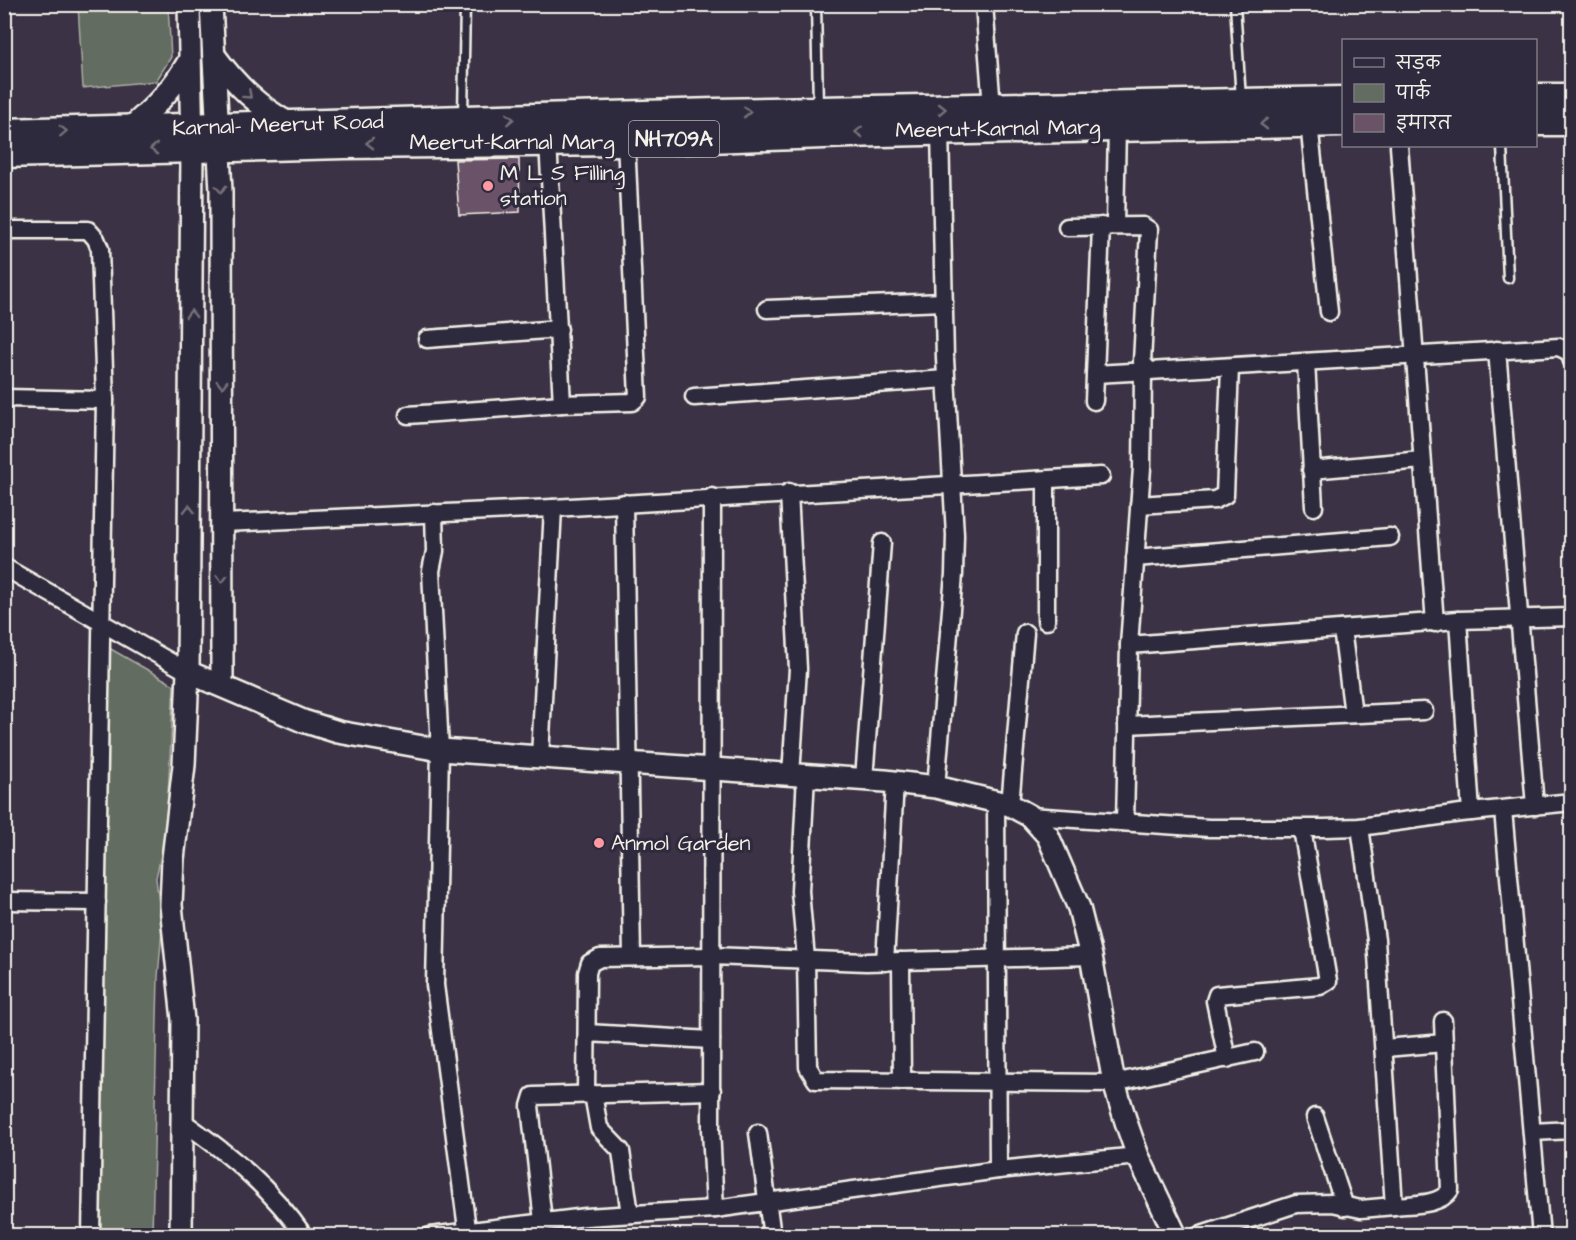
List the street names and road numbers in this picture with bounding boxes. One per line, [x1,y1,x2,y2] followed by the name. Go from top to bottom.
[172,106,384,144] street label: Karnal- Meerut Road
[895,112,1101,147] street label: Meerut-Karnal Marg
[629,121,719,157] road number: NH709A
[409,127,615,159] street label: Meerut-Karnal Marg

